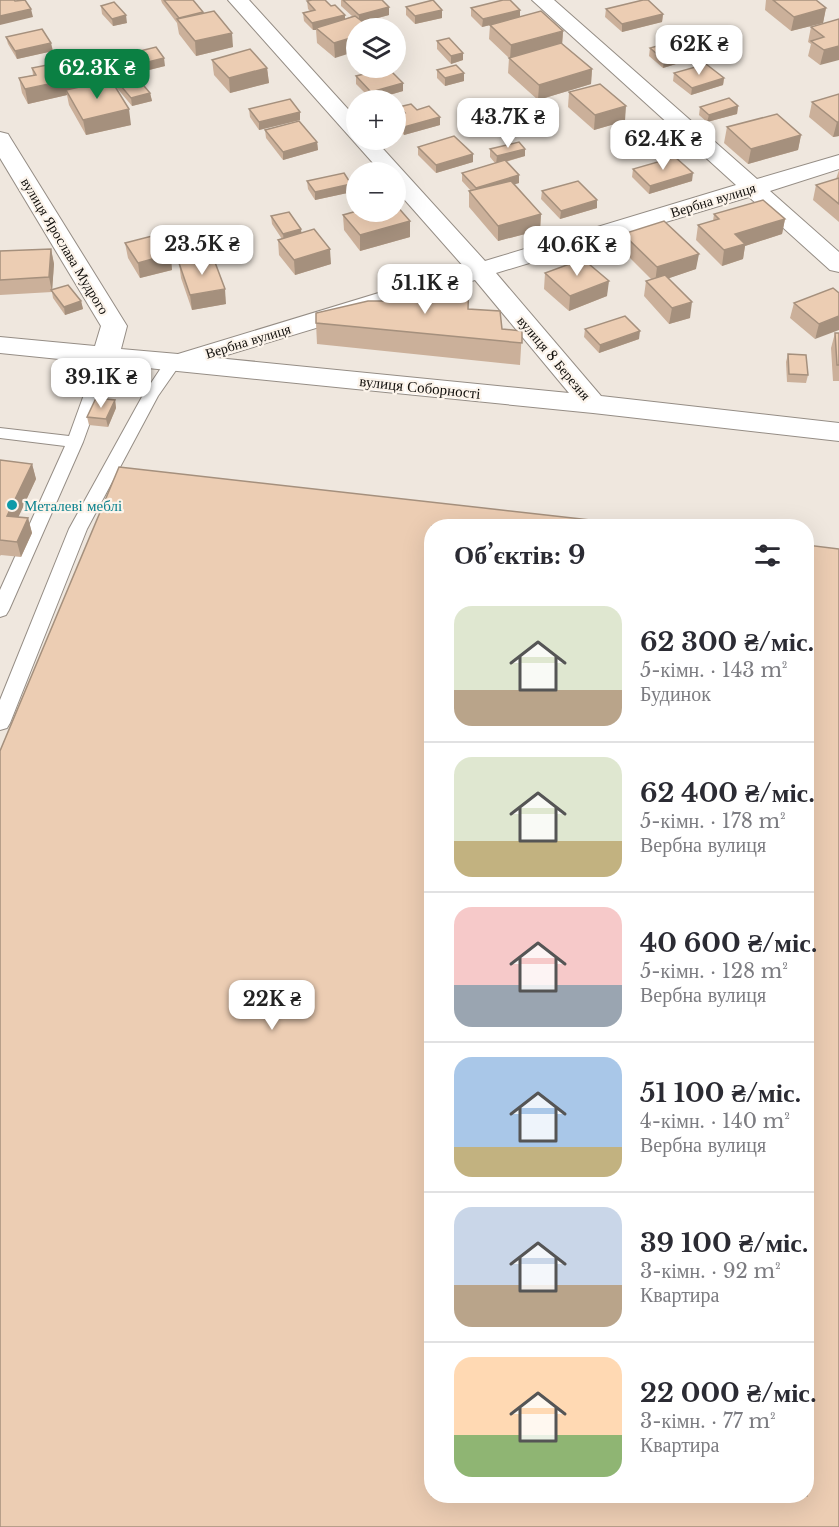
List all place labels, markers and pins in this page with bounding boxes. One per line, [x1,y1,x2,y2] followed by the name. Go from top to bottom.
[657,25,741,76] pin: 62K ₴
[42,49,152,100] pin: 62.3K ₴
[453,98,563,149] pin: 43.7K ₴
[608,120,718,171] pin: 62.4K ₴
[147,225,257,276] pin: 23.5K ₴
[522,226,632,277] pin: 40.6K ₴
[370,264,480,315] pin: 51.1K ₴
[46,358,156,409] pin: 39.1K ₴
[24,496,122,515] place label: Металеві меблі
[5,498,19,512] marker: Металеві меблі
[230,980,314,1031] pin: 22K ₴

